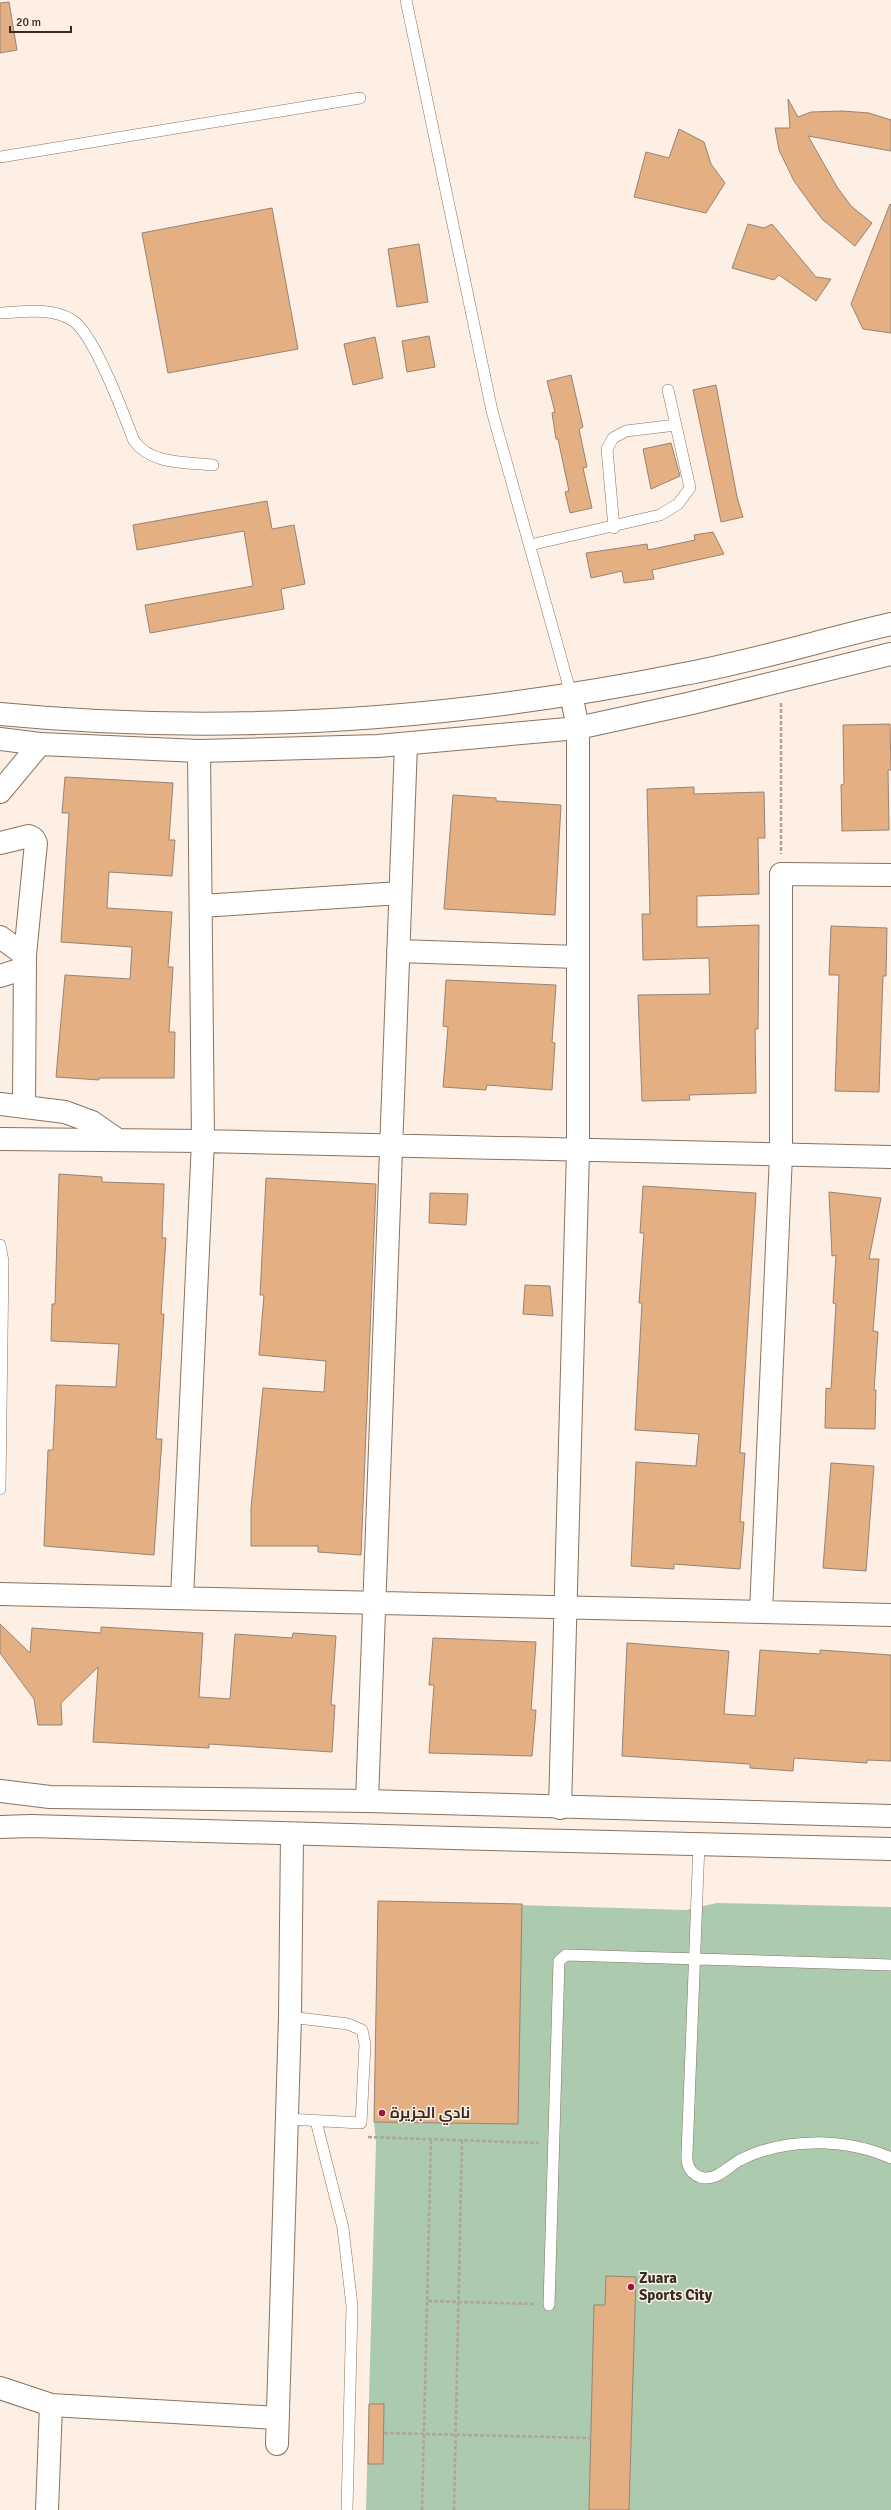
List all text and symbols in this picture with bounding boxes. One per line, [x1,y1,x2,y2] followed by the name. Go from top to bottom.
[10,8,71,34] scale bar
[16,15,41,30] text: 20 m
[390,2104,470,2125] place label: نادي الجزيرة
[377,2108,387,2118] marker: نادي الجزيرة
[639,2269,713,2304] place label: Zuara Sports City
[626,2282,636,2292] marker: Zuara Sports City

